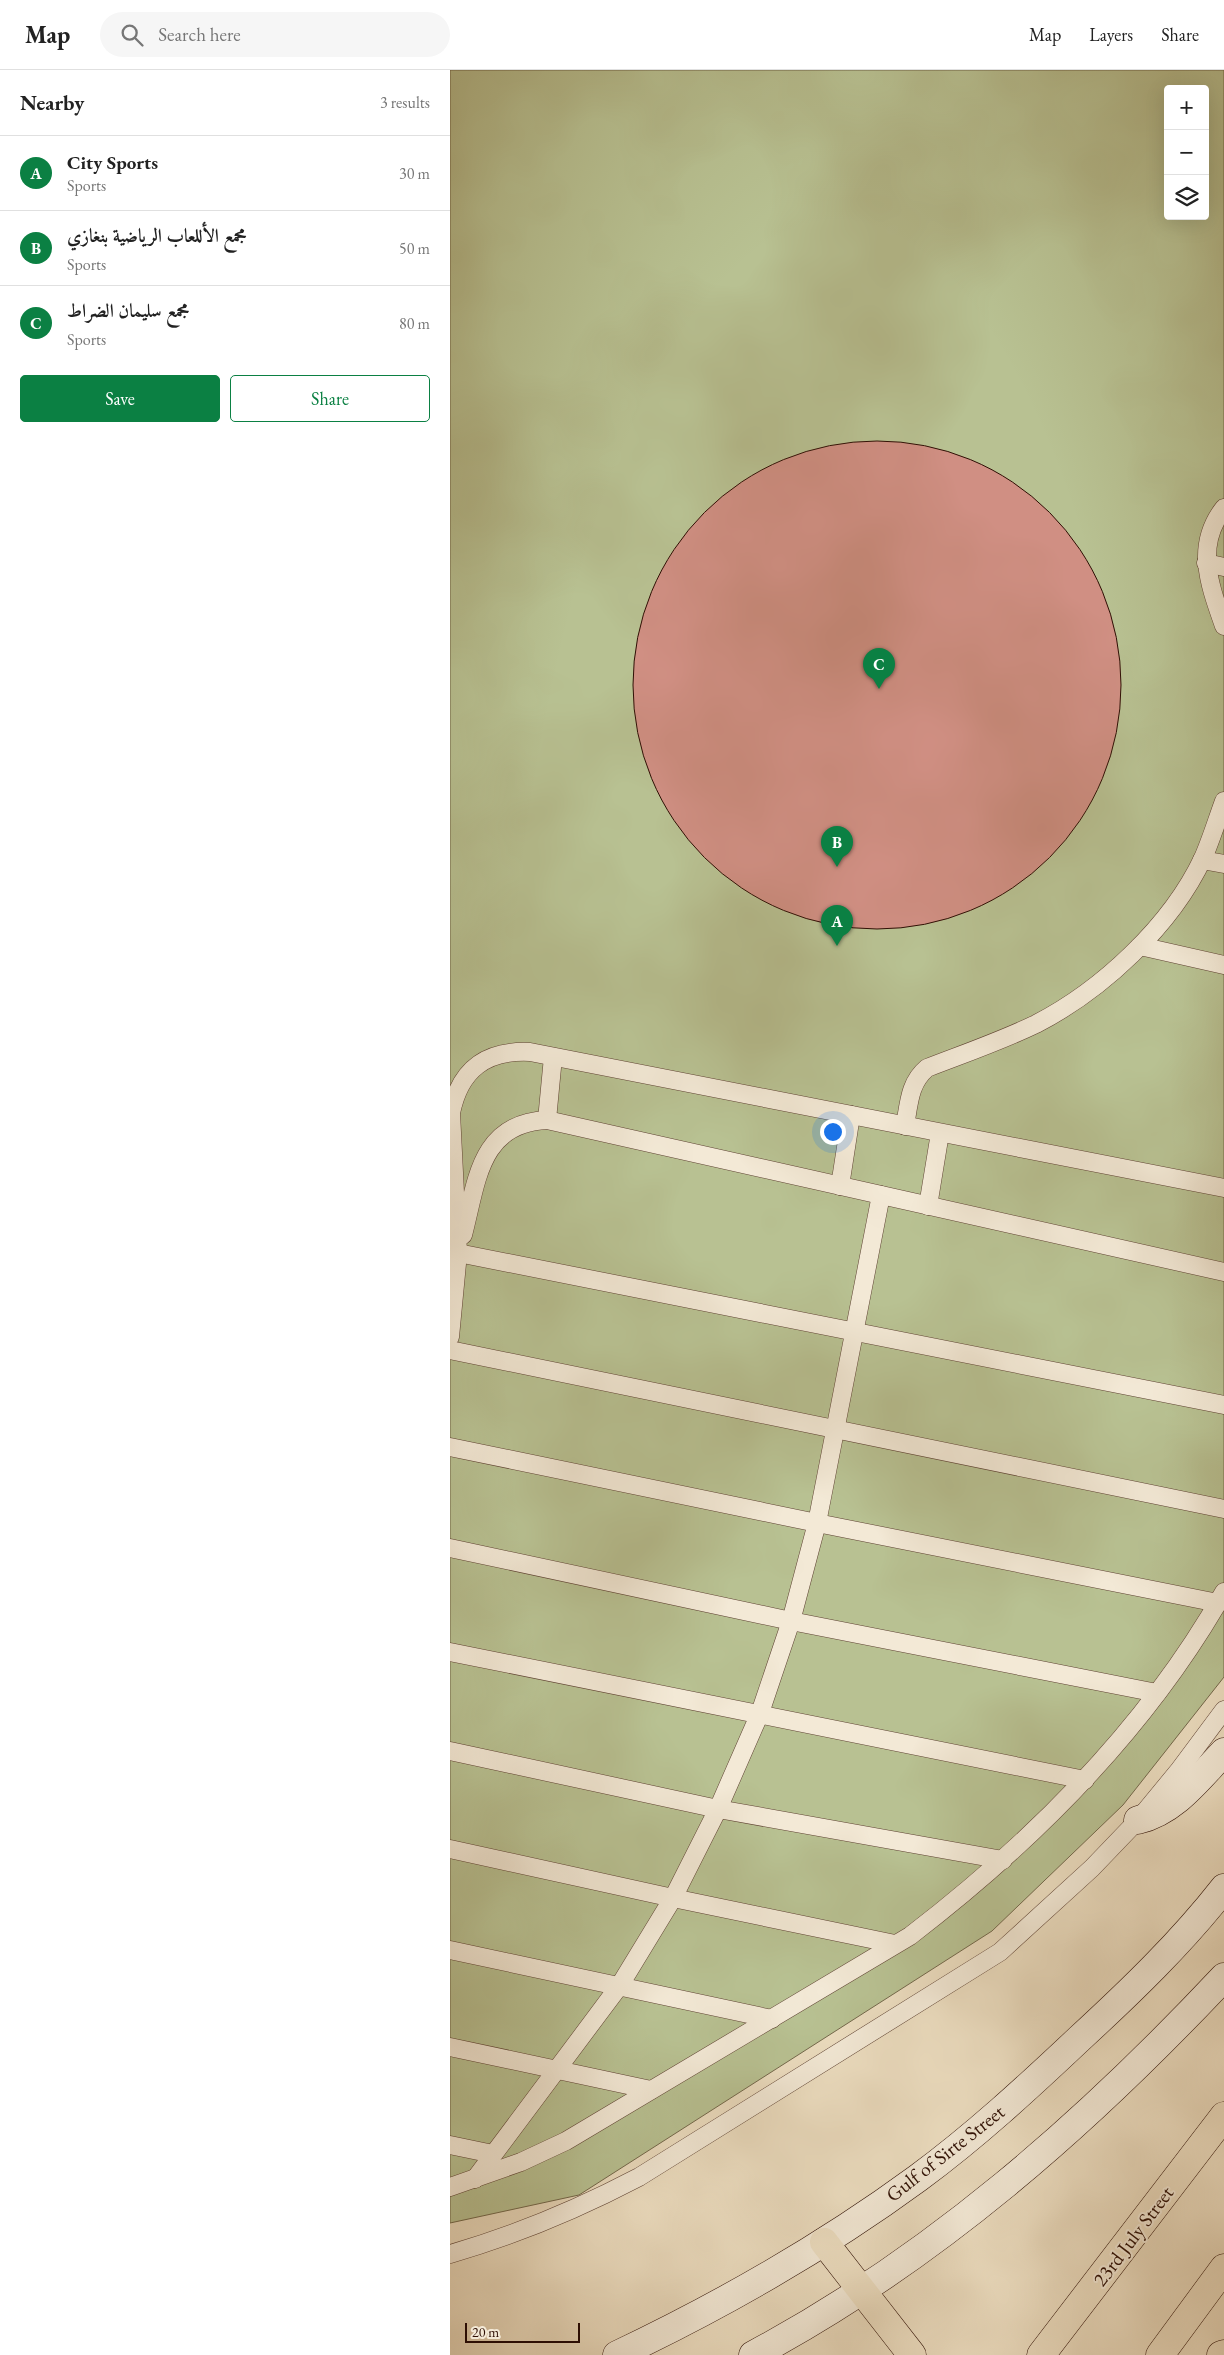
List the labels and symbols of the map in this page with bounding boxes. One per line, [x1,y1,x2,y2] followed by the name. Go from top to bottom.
[863,648,895,689] pin: C
[821,826,853,867] pin: B
[821,905,853,946] pin: A
[820,1119,846,1145] your location
[880,2098,1010,2207] street label: Gulf of Sirte Street
[1087,2180,1180,2291] street label: 23rd July Street
[465,2320,580,2343] scale bar

